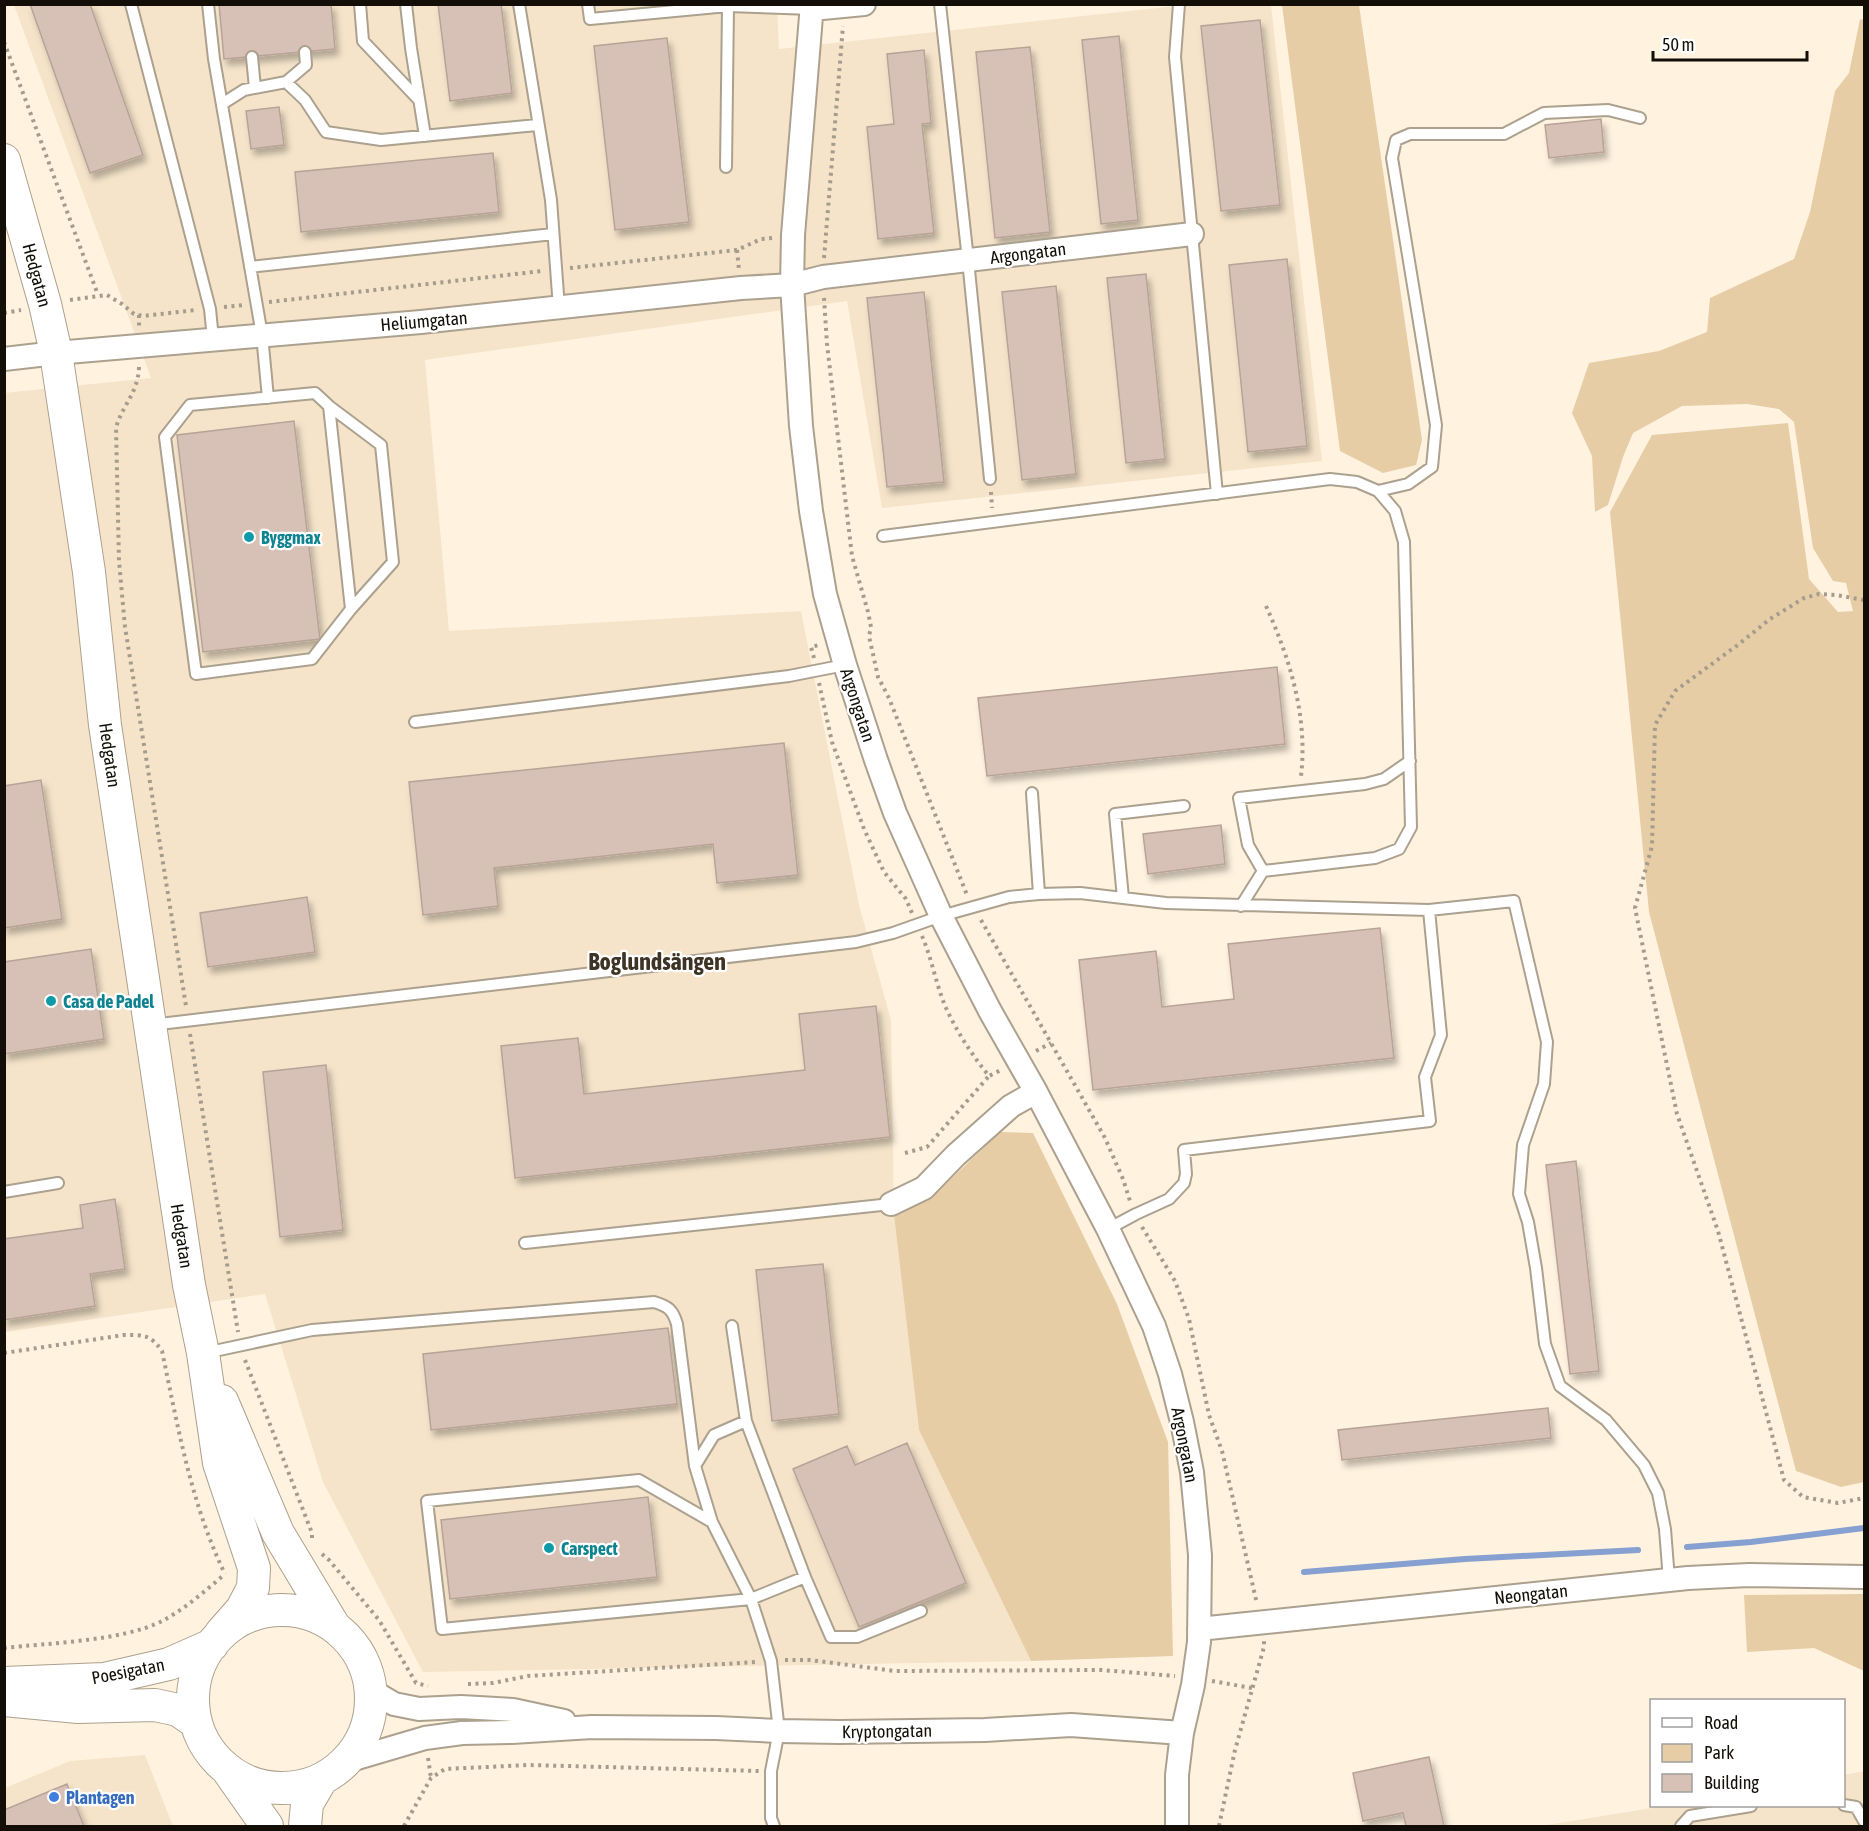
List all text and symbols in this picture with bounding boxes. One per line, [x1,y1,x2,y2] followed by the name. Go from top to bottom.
[1653,24,1808,62] scale bar
[1662,34,1694,55] text: 50 m
[989,238,1067,268] street label: Argongatan
[18,241,56,309] street label: Hedgatan
[380,307,468,335] street label: Heliumgatan
[261,527,321,548] place label: Byggmax
[242,530,256,544] marker: Byggmax
[836,666,880,744] street label: Argongatan
[95,721,125,789] street label: Hedgatan
[588,948,726,975] district label: Boglundsängen
[63,991,154,1012] place label: Casa de Padel
[44,994,58,1008] marker: Casa de Padel
[167,1202,197,1270] street label: Hedgatan
[1167,1406,1203,1484] street label: Argongatan
[561,1538,618,1559] place label: Carspect
[542,1541,556,1555] marker: Carspect
[1493,1580,1569,1608] street label: Neongatan
[90,1654,166,1688] street label: Poesigatan
[1650,1699,1845,1807] legend
[1704,1712,1738,1733] text: Road
[842,1720,932,1742] street label: Kryptongatan
[1704,1742,1734,1763] text: Park
[1704,1772,1759,1793] text: Building
[66,1787,135,1808] place label: Plantagen
[47,1790,61,1804] marker: Plantagen

